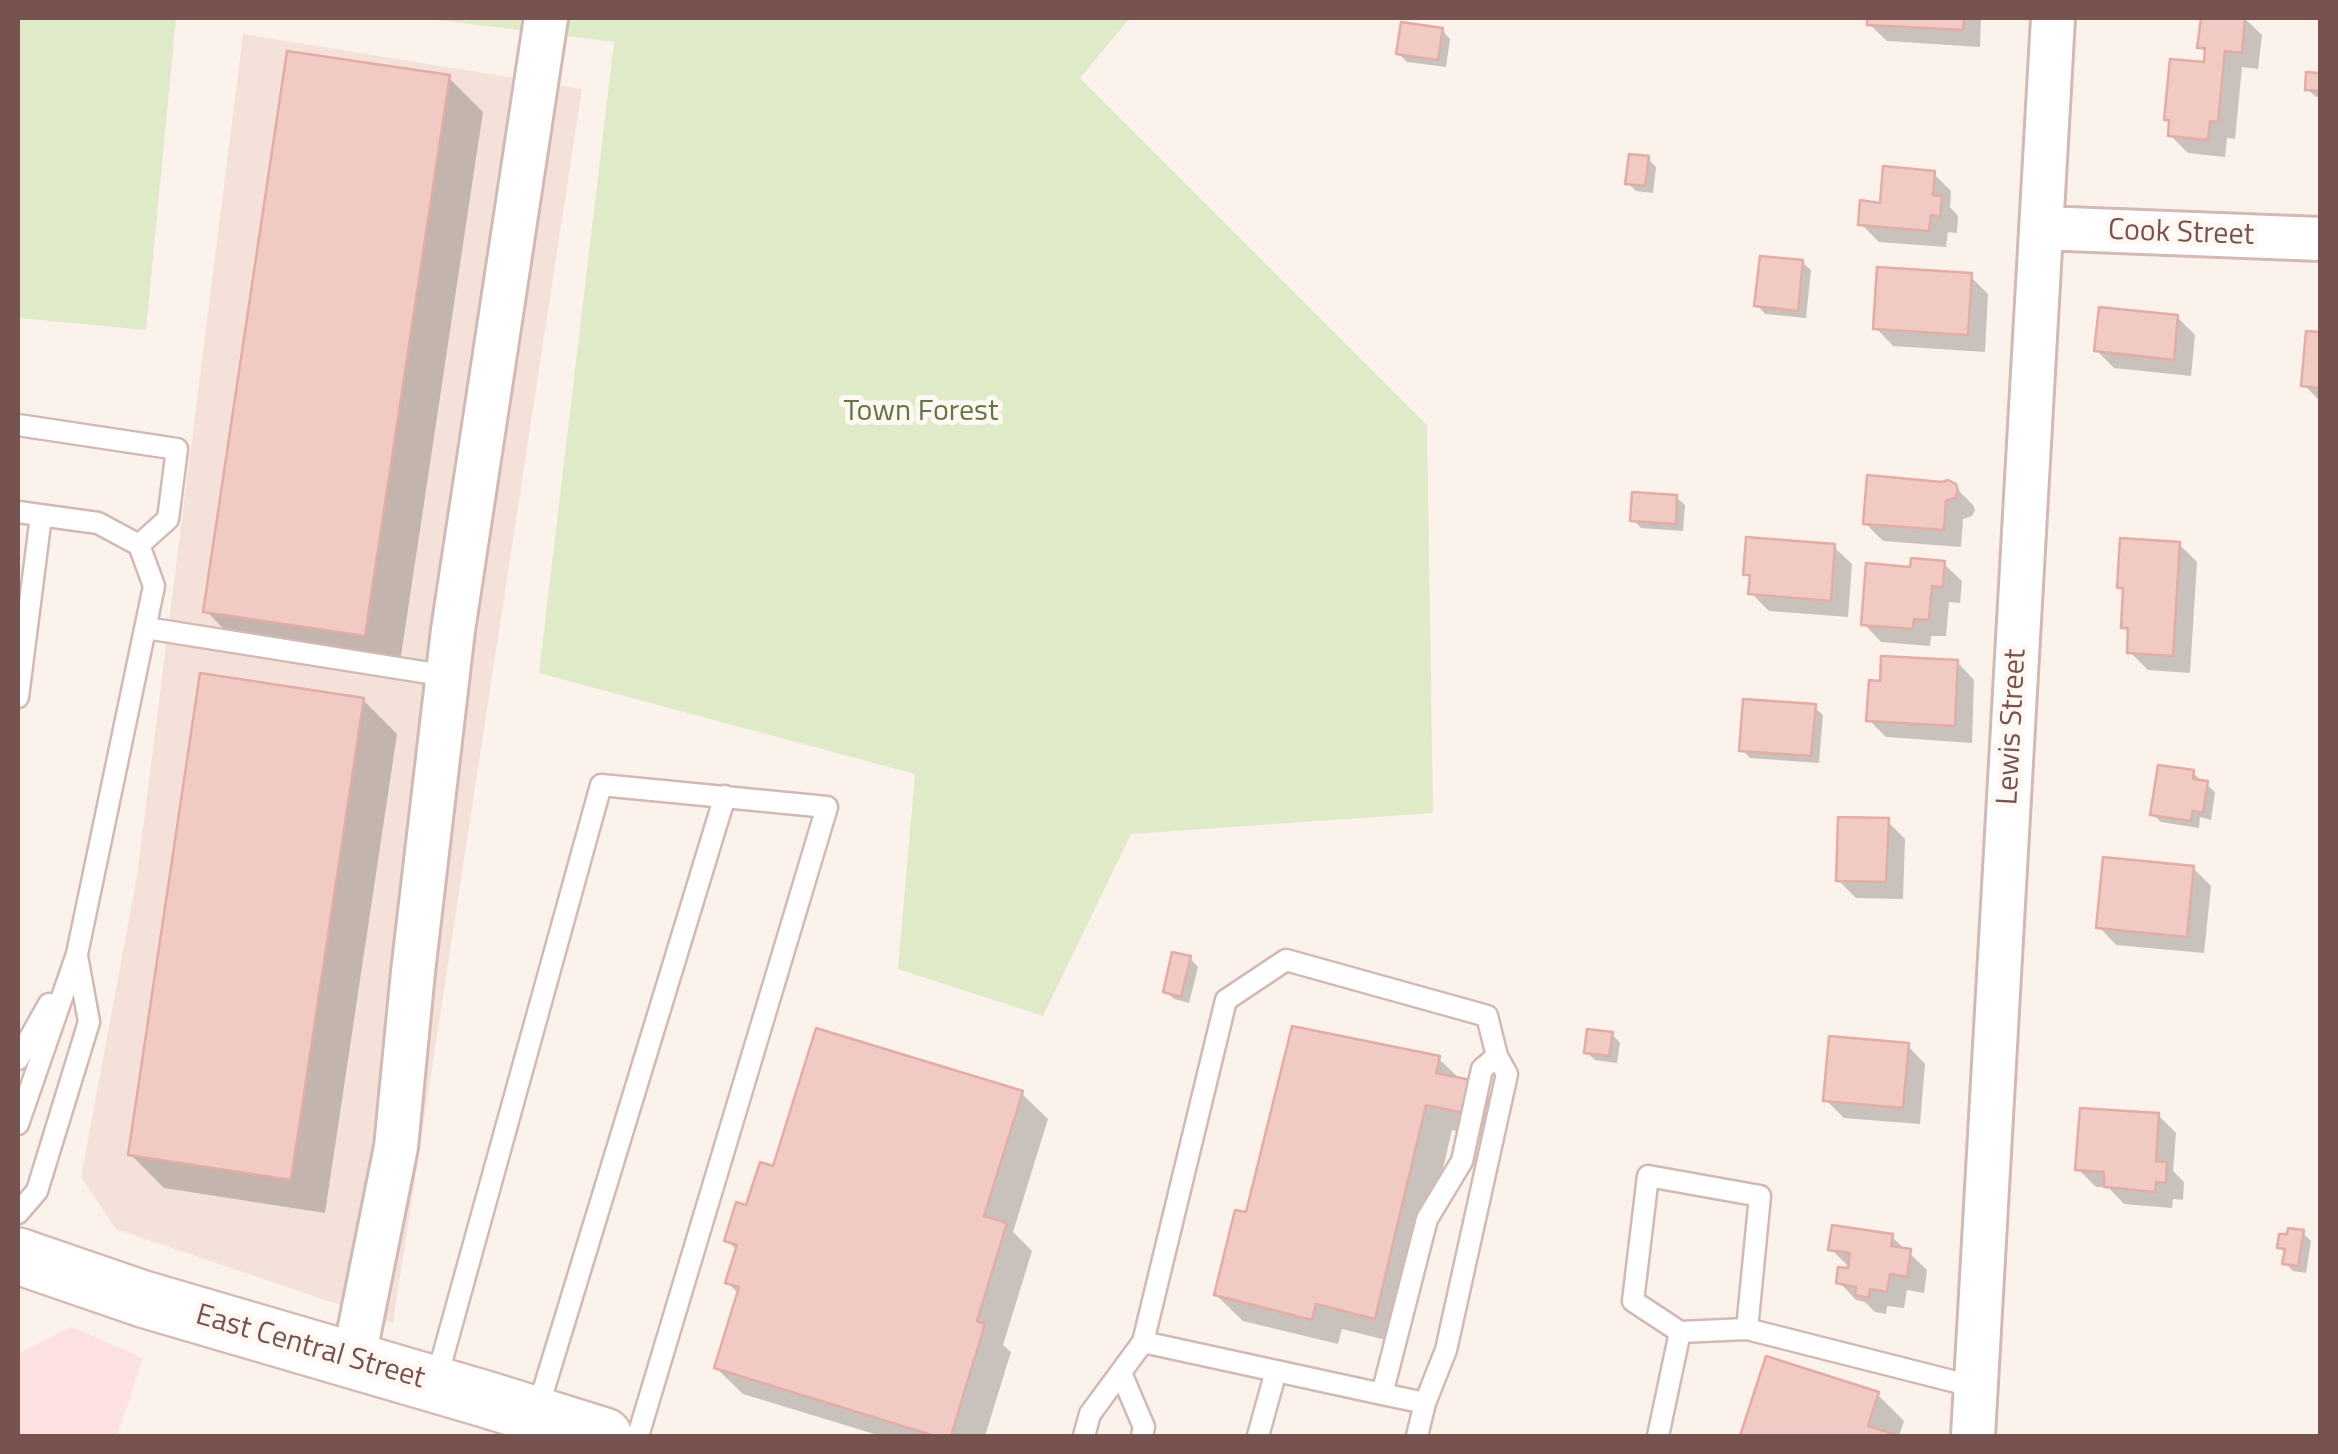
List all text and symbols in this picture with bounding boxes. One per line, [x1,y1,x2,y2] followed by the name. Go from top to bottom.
[2107,213,2255,255] street label: Cook Street
[843,395,999,431] park label: Town Forest
[1991,648,2035,806] street label: Lewis Street
[191,1298,429,1398] street label: East Central Street

